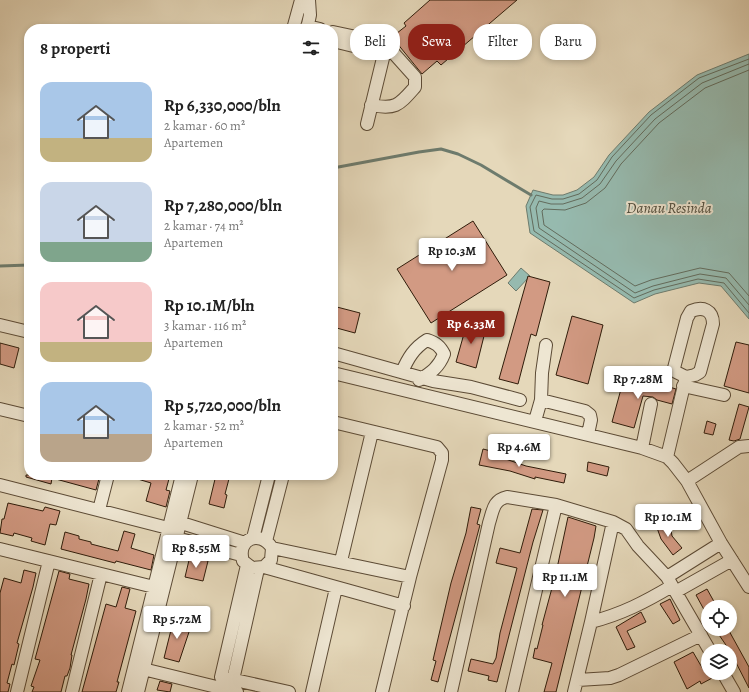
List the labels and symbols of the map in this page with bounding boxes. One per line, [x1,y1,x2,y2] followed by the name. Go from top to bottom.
[626,198,712,218] water label: Danau Resinda
[411,238,493,272] pin: Rp 10.3M
[430,311,512,345] pin: Rp 6.33M
[597,366,679,400] pin: Rp 7.28M
[482,434,556,468] pin: Rp 4.6M
[627,504,709,538] pin: Rp 10.1M
[155,535,237,569] pin: Rp 8.55M
[524,564,606,598] pin: Rp 11.1M
[136,606,218,640] pin: Rp 5.72M

